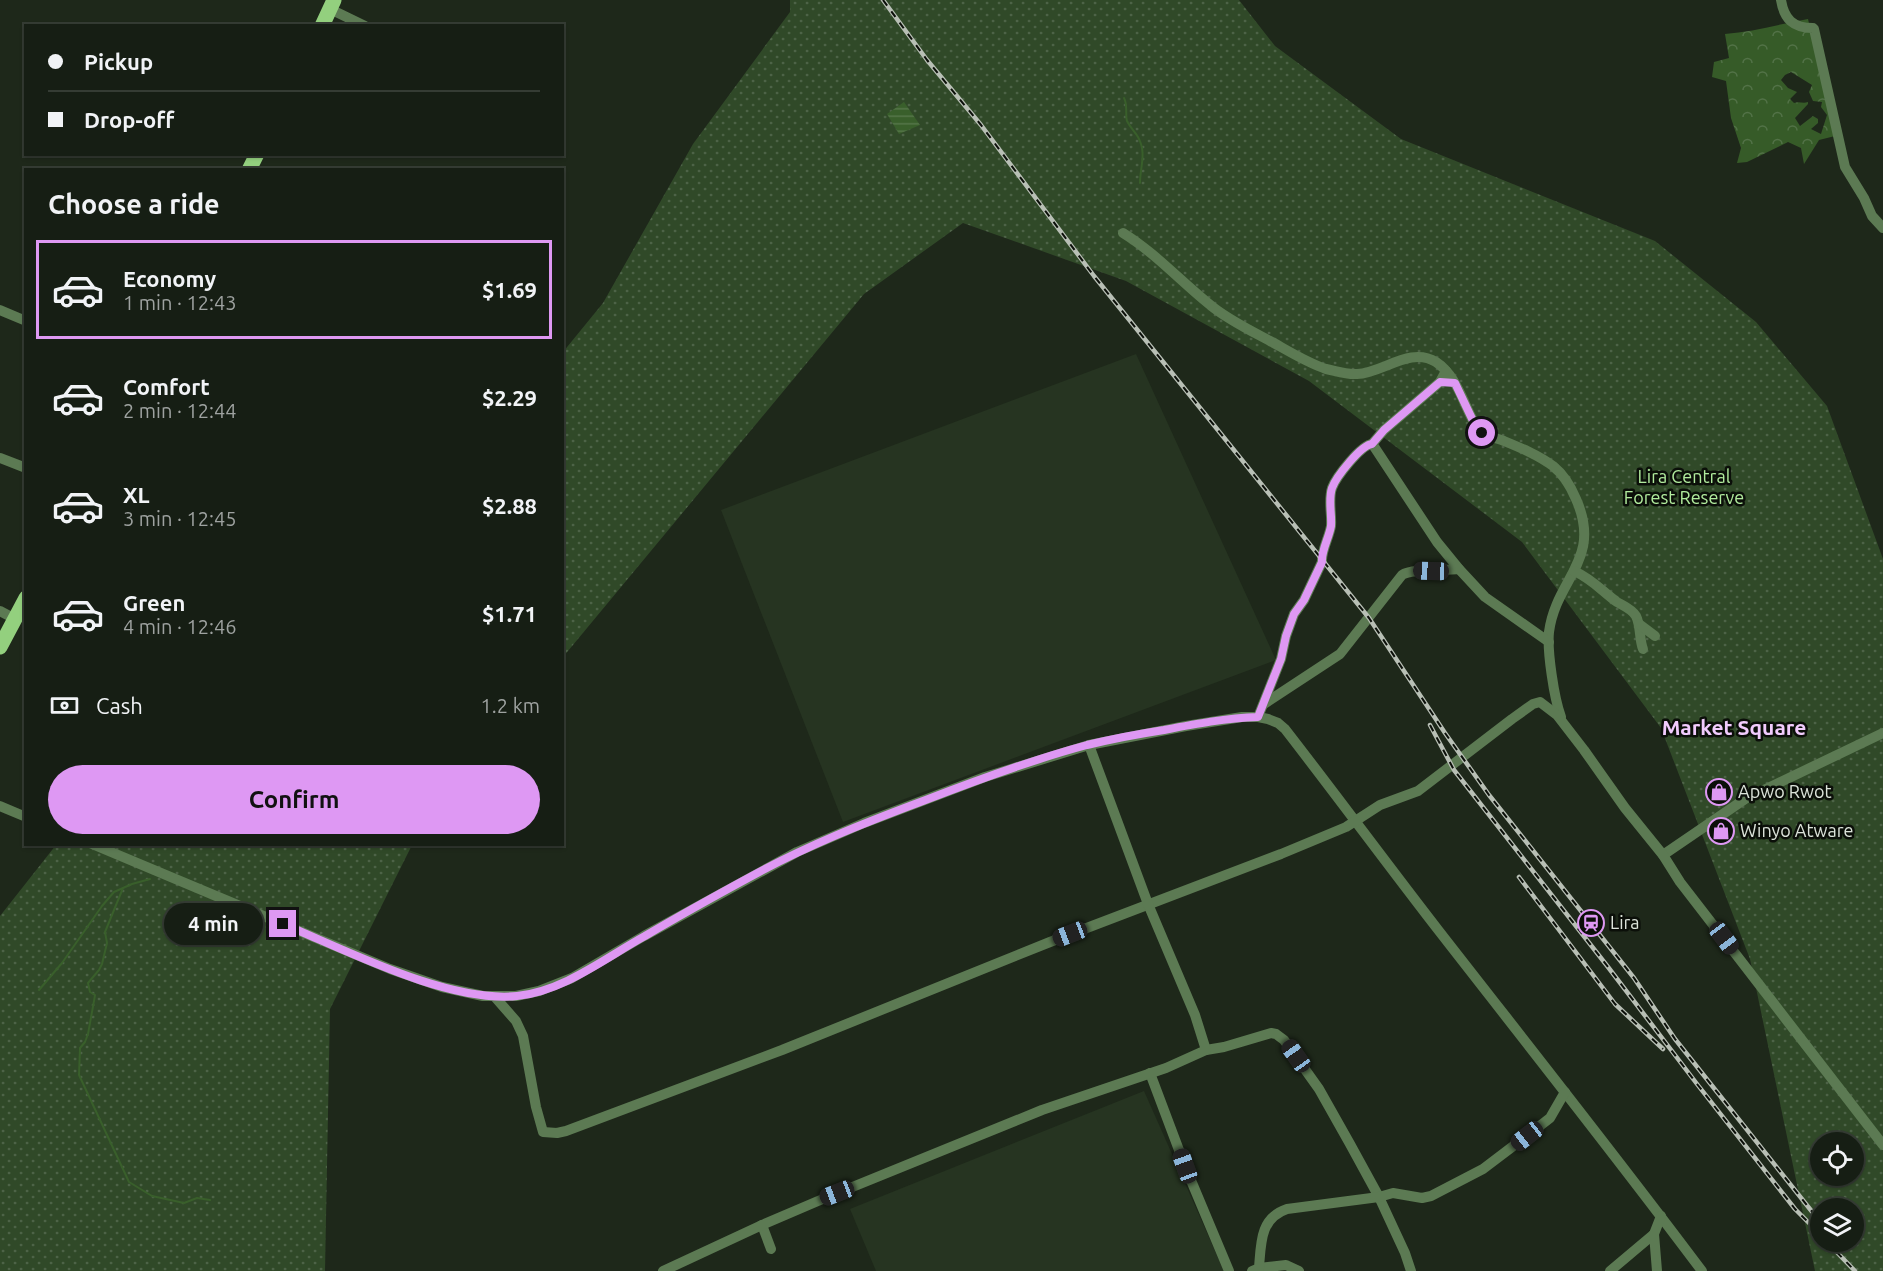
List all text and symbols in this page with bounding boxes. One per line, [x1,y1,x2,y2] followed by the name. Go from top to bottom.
[84,49,153,74] text: Pickup
[84,107,174,132] text: Drop-off
[48,189,220,219] text: Choose a ride
[51,263,105,317] icon: car
[123,266,216,291] text: Economy
[482,277,537,302] text: $1.69
[123,291,237,314] text: 1 min · 12:43
[51,371,105,425] icon: car
[123,374,210,399] text: Comfort
[482,385,537,410] text: $2.29
[123,399,237,422] text: 2 min · 12:44
[1468,419,1495,446] route start
[1624,466,1744,507] park label: Lira Central Forest Reserve
[51,479,105,533] icon: car
[123,482,150,507] text: XL
[482,493,537,518] text: $2.88
[123,507,237,530] text: 3 min · 12:45
[1413,561,1449,581] car
[51,587,105,641] icon: car
[123,590,185,615] text: Green
[482,601,537,626] text: $1.71
[123,615,237,638] text: 4 min · 12:46
[48,689,81,722] icon: cash
[96,693,143,718] text: Cash
[481,694,540,717] text: 1.2 km
[1662,715,1806,739] district label: Market Square
[48,765,540,834] button: Confirm
[1704,777,1734,807] shop icon: Apwo Rwot
[1738,781,1832,801] place label: Apwo Rwot
[1706,816,1736,846] shop icon: Winyo Atware
[1740,820,1854,840] place label: Winyo Atware
[163,903,262,945] callout: 4 min
[1576,908,1606,938] station icon: Lira
[269,910,296,937] route end
[188,912,239,935] text: 4 min
[1610,912,1640,932] place label: Lira
[1706,918,1742,958] car
[1050,919,1090,949] car
[1278,1036,1314,1076] car
[1507,1118,1547,1154] car
[1810,1132,1864,1252] map controls
[1810,1132,1864,1186] button: locate
[1170,1146,1200,1186] car
[817,1178,857,1208] car
[1810,1198,1864,1252] button: layers

